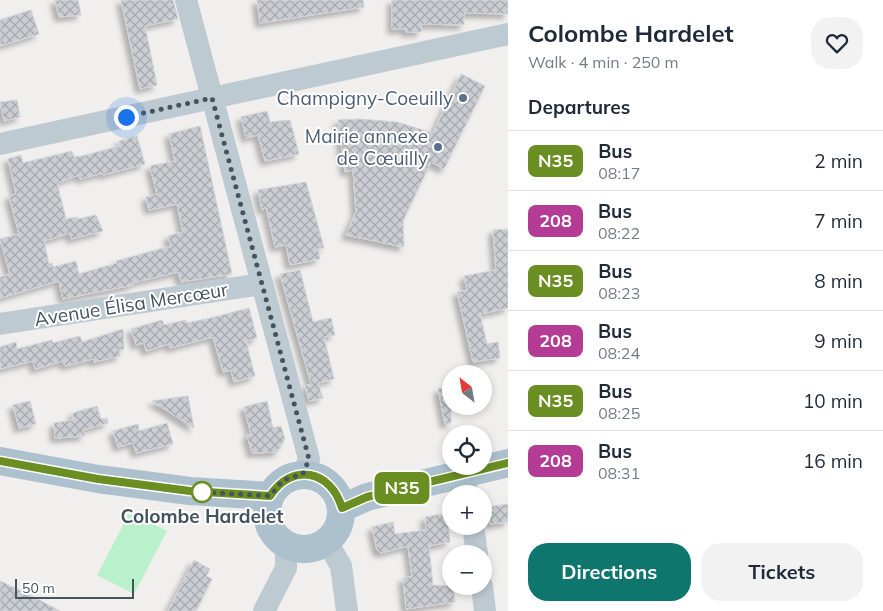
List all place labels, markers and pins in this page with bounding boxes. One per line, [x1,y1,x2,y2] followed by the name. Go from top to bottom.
[276,86,453,110] place label: Champigny-Coeuilly
[457,92,469,104] marker: Champigny-Coeuilly
[305,124,428,170] place label: Mairie annexe de Cœuilly
[432,141,444,153] marker: Mairie annexe de Cœuilly
[191,481,213,503] marker: Colombe Hardelet
[121,504,283,528] place label: Colombe Hardelet

